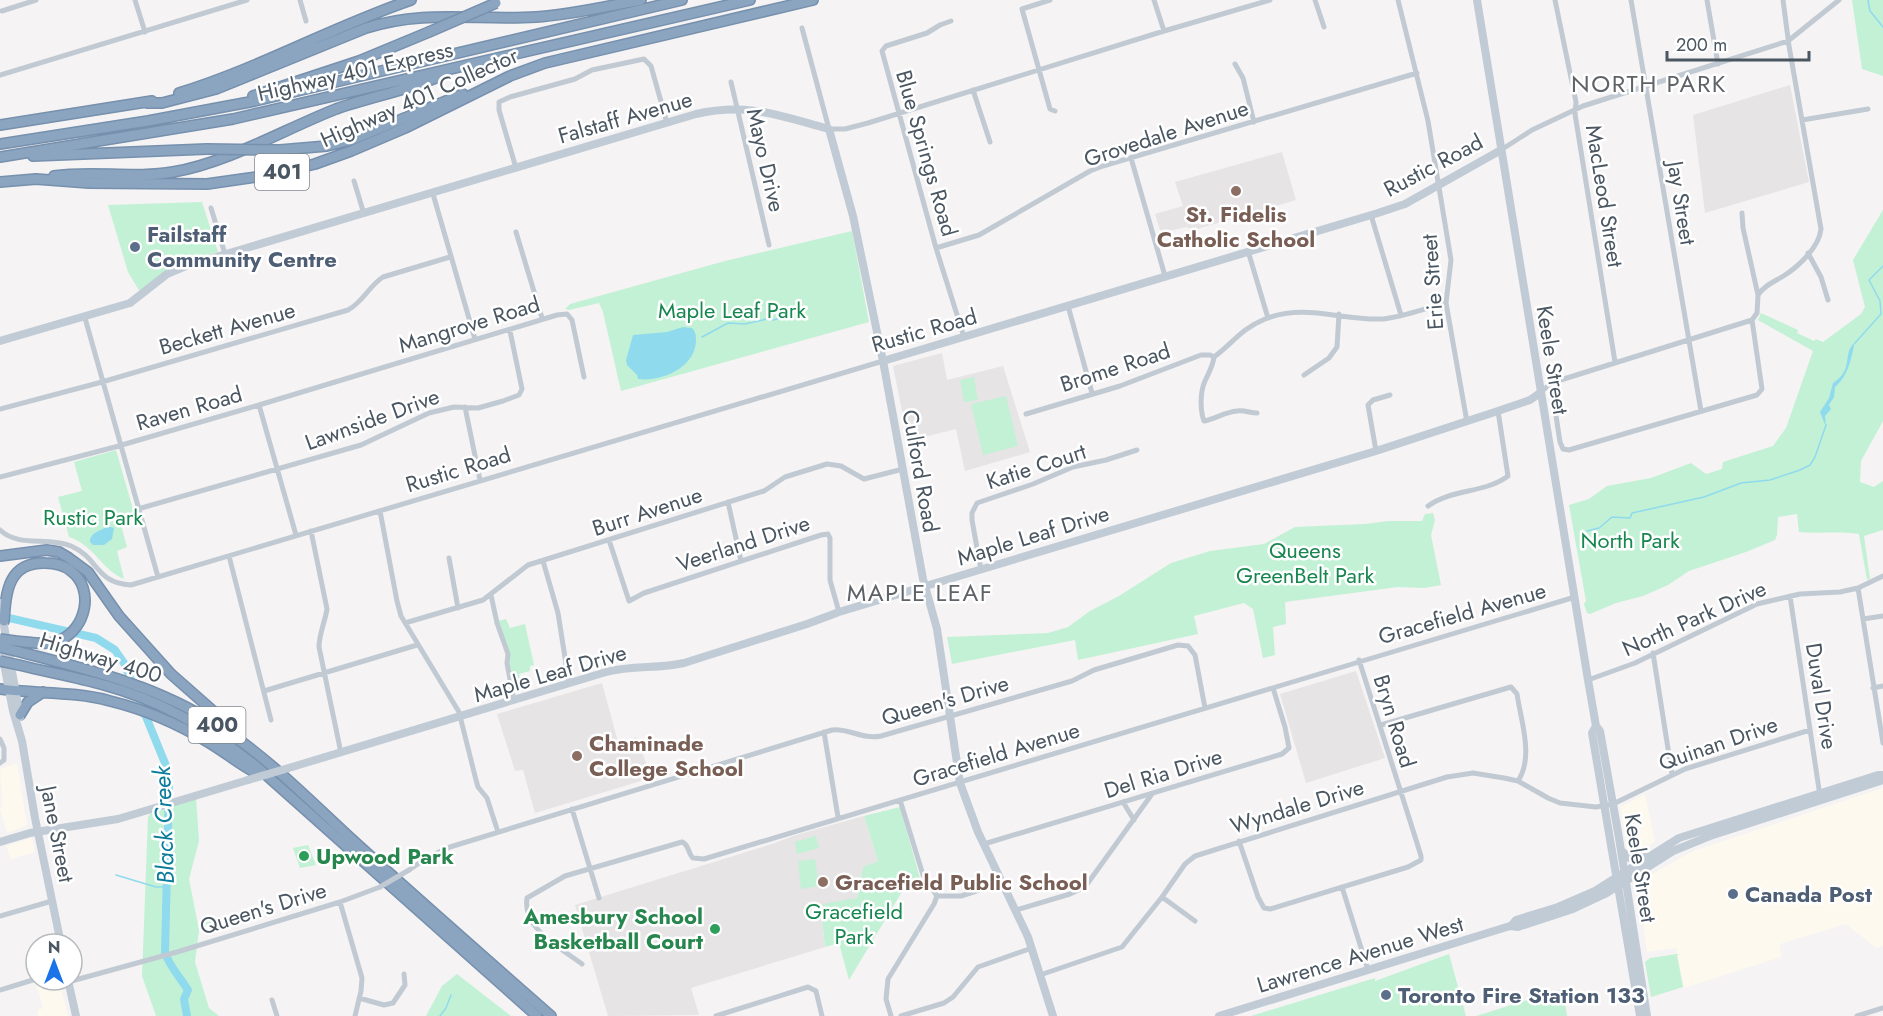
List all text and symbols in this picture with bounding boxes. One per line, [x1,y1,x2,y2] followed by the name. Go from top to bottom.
[1667,24,1810,62] scale bar
[1676,32,1727,58] text: 200 m
[254,33,456,109] street label: Highway 401 Express
[315,39,523,155] street label: Highway 401 Collector
[888,66,966,240] street label: Blue Springs Road
[1571,66,1727,101] district label: NORTH PARK
[554,83,696,151] street label: Falstaff Avenue
[1080,91,1252,175] street label: Grovedale Avenue
[739,105,793,215] street label: Mayo Drive
[1578,122,1632,270] street label: MacLeod Street
[1378,125,1488,205] street label: Rustic Road
[255,154,309,190] road number: 401
[1659,156,1705,248] street label: Jay Street
[1229,184,1243,198] marker: St. Fidelis Catholic School
[1157,198,1315,255] place label: St. Fidelis Catholic School
[147,218,337,275] place label: Failstaff Community Centre
[1413,232,1451,331] street label: Erie Street
[128,240,142,254] marker: Failstaff Community Centre
[394,287,544,361] street label: Mangrove Road
[155,293,299,363] street label: Beckett Avenue
[658,294,806,326] park label: Maple Leaf Park
[868,300,980,360] street label: Rustic Road
[1529,303,1578,417] street label: Keele Street
[1056,334,1174,400] street label: Brome Road
[132,378,246,438] street label: Raven Road
[300,380,444,458] street label: Lawnside Drive
[894,407,948,535] street label: Culford Road
[982,435,1091,497] street label: Katie Court
[402,438,514,500] street label: Rustic Road
[588,478,706,544] street label: Burr Avenue
[953,497,1113,573] street label: Maple Leaf Drive
[43,501,143,533] park label: Rustic Park
[672,506,814,580] street label: Veerland Drive
[1580,524,1680,556] park label: North Park
[1236,534,1374,591] park label: Queens GreenBelt Park
[1617,572,1771,664] street label: North Park Drive
[1374,574,1550,652] street label: Gracefield Avenue
[847,575,993,610] district label: MAPLE LEAF
[36,623,166,691] street label: Highway 400
[470,636,630,710] street label: Maple Leaf Drive
[1798,640,1846,752] street label: Duval Drive
[878,667,1012,733] street label: Queen's Drive
[1366,671,1424,771] street label: Bryn Road
[188,707,246,743] road number: 400
[1654,708,1782,778] street label: Quinan Drive
[909,713,1083,795] street label: Gracefield Avenue
[589,727,744,784] place label: Chaminade College School
[1100,740,1226,806] street label: Del Ria Drive
[570,749,584,763] marker: Chaminade College School
[144,764,183,885] water label: Black Creek
[1226,771,1368,841] street label: Wyndale Drive
[32,780,83,886] street label: Jane Street
[1617,811,1666,925] street label: Keele Street
[316,840,454,872] place label: Upwood Park
[297,849,311,863] marker: Upwood Park
[835,866,1088,898] place label: Gracefield Public School
[196,874,330,942] street label: Queen's Drive
[816,875,830,889] marker: Gracefield Public School
[1745,878,1872,910] place label: Canada Post
[1726,887,1740,901] marker: Canada Post
[805,895,903,952] park label: Gracefield Park
[522,900,703,957] place label: Amesbury School Basketball Court
[1253,907,1468,1001] street label: Lawrence Avenue West
[708,922,722,936] marker: Amesbury School Basketball Court
[24,932,84,992] north arrow
[48,936,60,959] text: N
[1398,979,1645,1011] place label: Toronto Fire Station 133
[1379,988,1393,1002] marker: Toronto Fire Station 133

